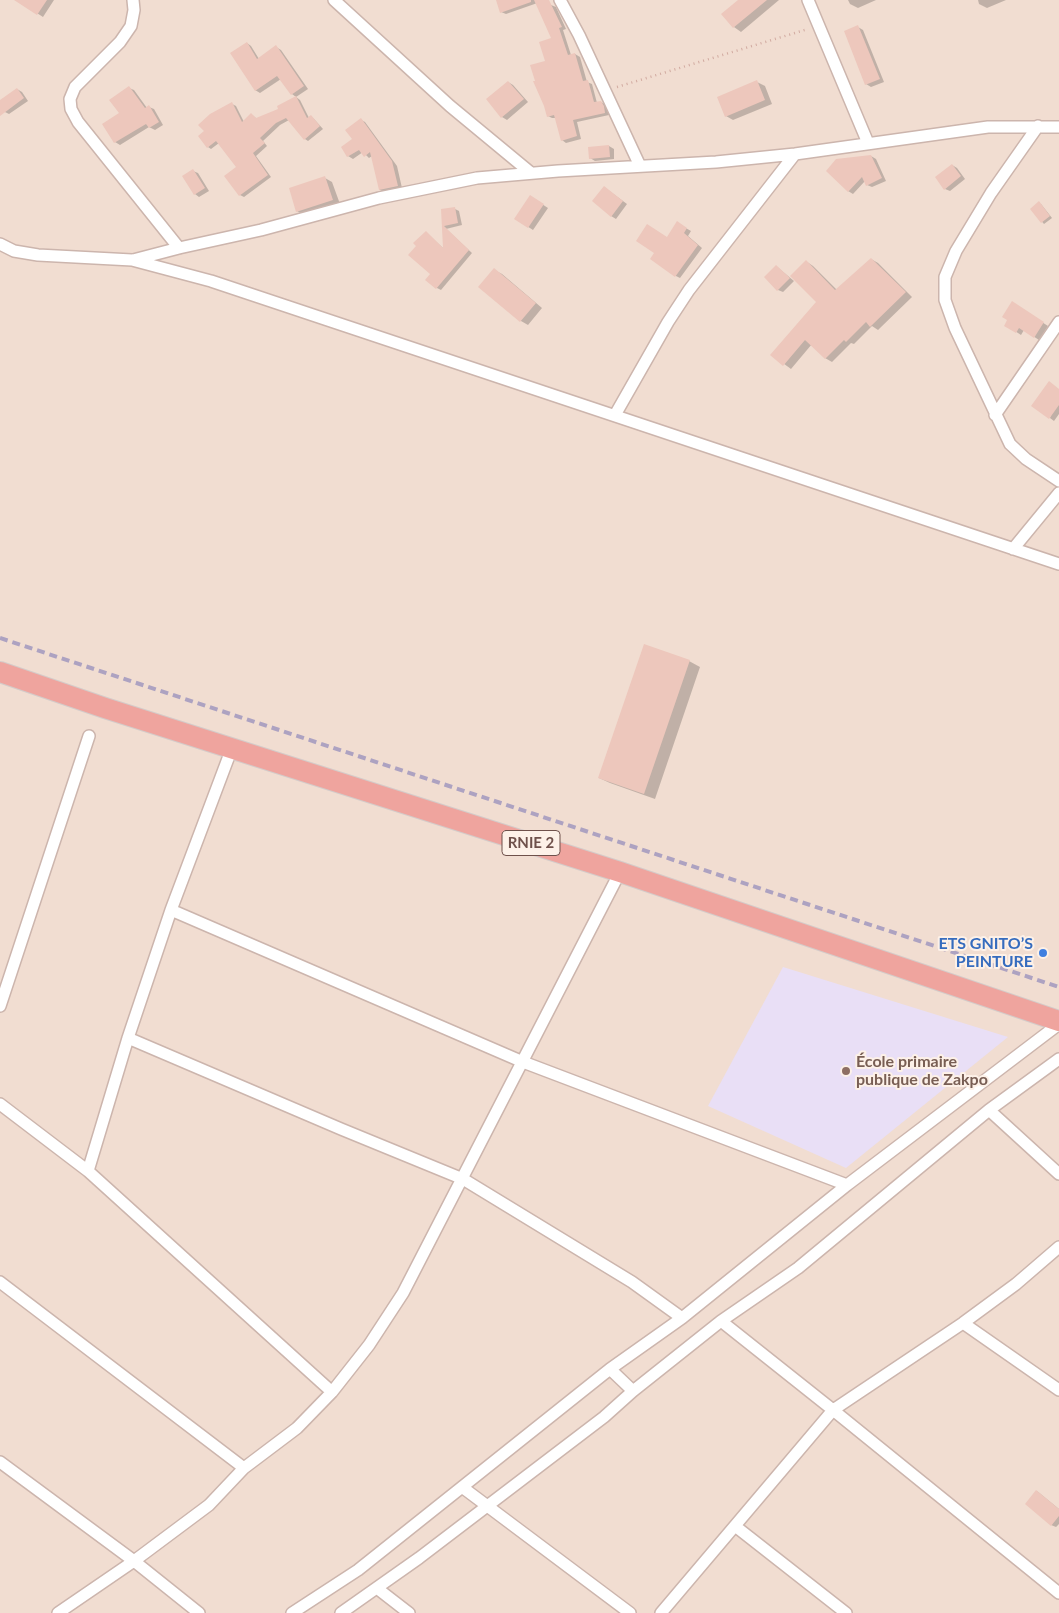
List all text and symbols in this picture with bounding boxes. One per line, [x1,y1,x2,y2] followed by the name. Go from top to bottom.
[502,830,560,856] road number: RNIE 2
[938,934,1033,972] place label: ETS GNITO’S PEINTURE
[1037,947,1049,959] marker: ETS GNITO’S PEINTURE
[856,1052,988,1090] place label: École primaire publique de Zakpo
[840,1065,852,1077] marker: École primaire publique de Zakpo

